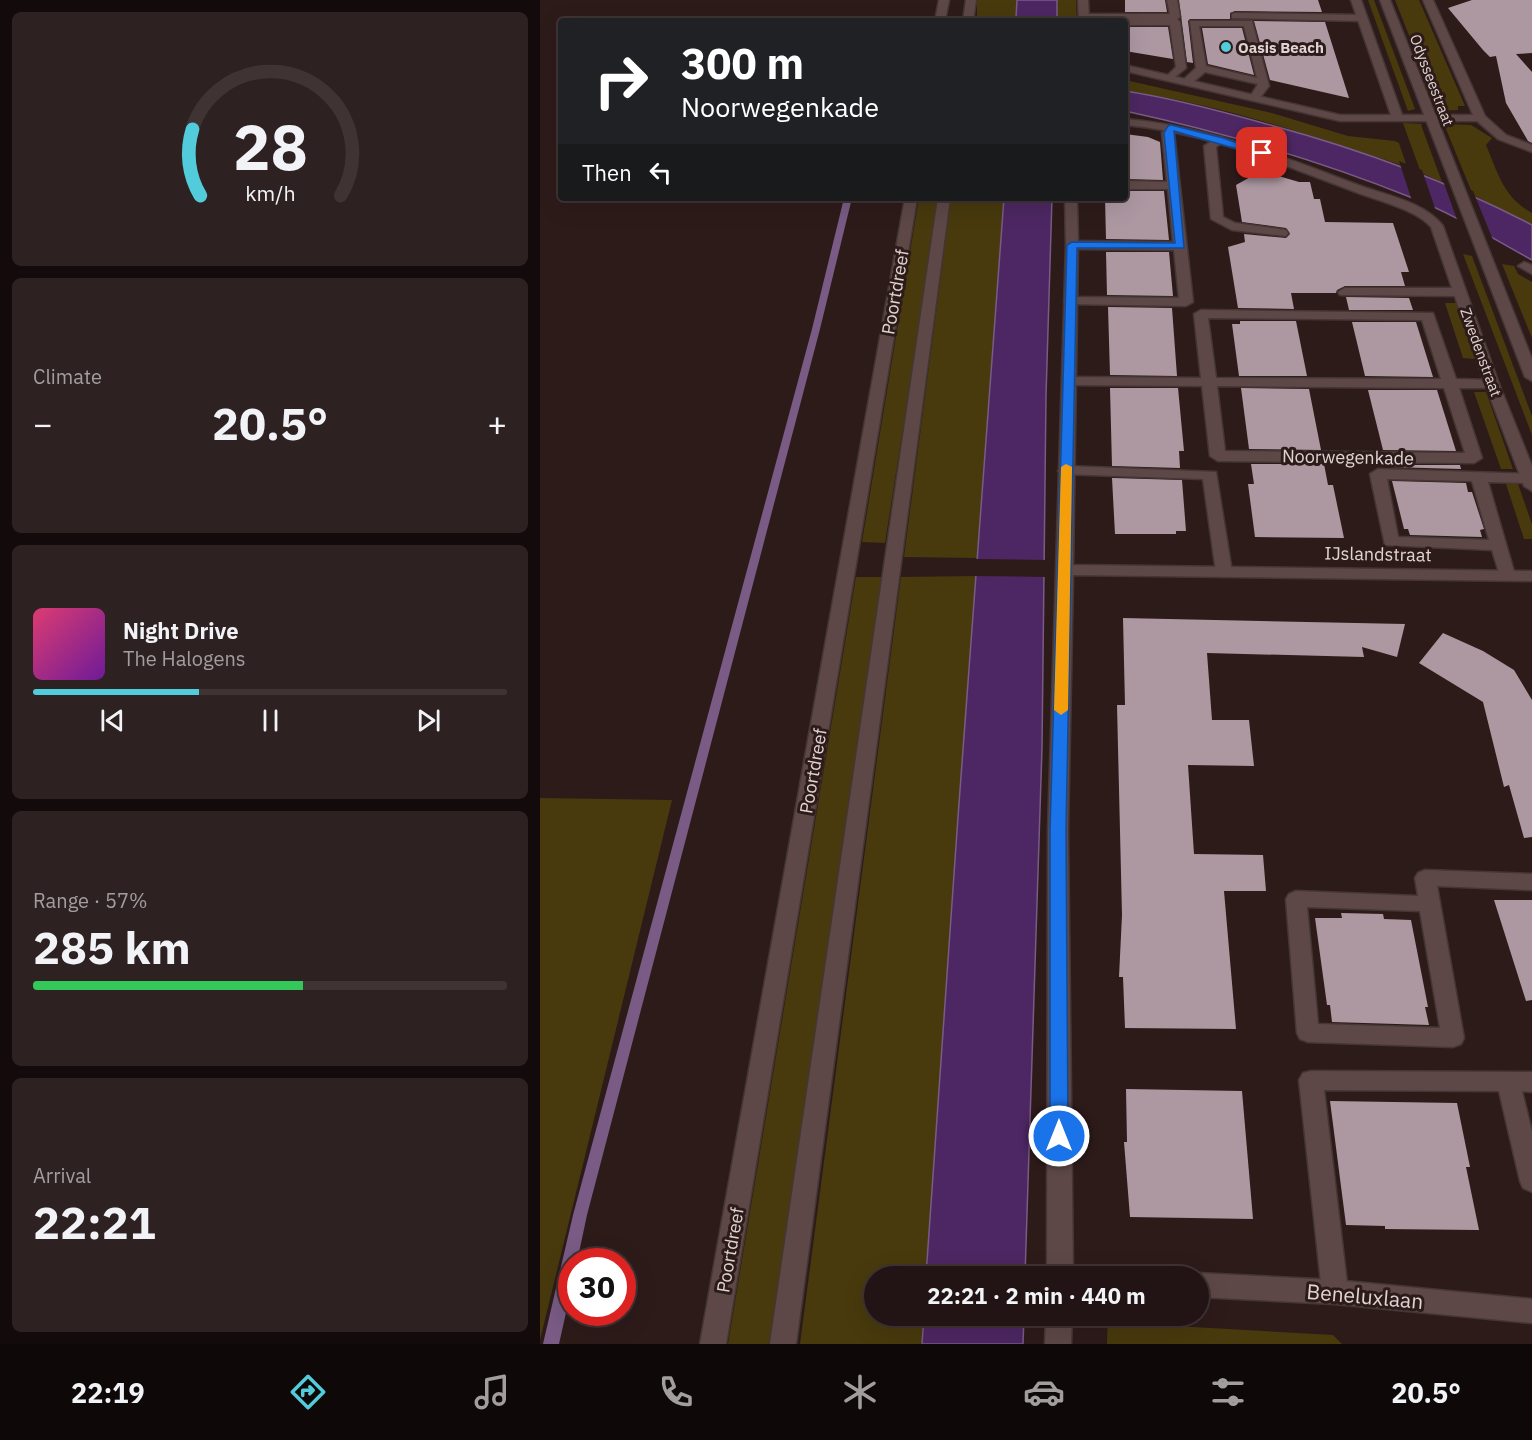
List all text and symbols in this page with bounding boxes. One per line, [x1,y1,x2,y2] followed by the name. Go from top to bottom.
[1406,31,1458,129] street label: Odysseestraat
[681,36,804,91] text: 300 m
[1238,38,1324,57] place label: Oasis Beach
[1219,40,1233,54] marker: Oasis Beach
[582,42,660,120] icon: right
[681,89,879,124] text: Noorwegenkade
[233,106,307,187] text: 28
[1236,127,1287,178] pin
[1245,136,1278,169] icon: arrive
[644,156,677,189] icon: left
[582,158,632,187] text: Then
[245,180,295,208] text: km/h
[876,247,914,336] street label: Poortdreef
[1456,305,1506,399] street label: Zwedenstraat
[33,363,102,390] text: Climate
[212,394,328,452] text: 20.5°
[33,402,53,445] text: −
[487,402,507,445] text: +
[1282,444,1414,470] street label: Noorwegenkade
[1324,542,1432,566] street label: IJslandstraat
[123,616,239,645] text: Night Drive
[123,645,245,672] text: The Halogens
[96,704,129,737] icon: previous
[254,704,287,737] icon: pause
[412,704,445,737] icon: next
[794,726,832,815] street label: Poortdreef
[33,887,148,914] text: Range · 57%
[33,918,191,976] text: 285 km
[1027,1104,1091,1168] position arrow
[33,1162,91,1189] text: Arrival
[33,1193,156,1251] text: 22:21
[711,1205,749,1294] street label: Poortdreef
[558,1248,636,1326] speed limit sign: 30
[1305,1277,1425,1315] street label: Beneluxlaan
[927,1281,1146,1310] text: 22:21 · 2 min · 440 m
[287,1371,329,1413] icon: directions
[471,1371,513,1413] icon: music
[655,1371,697,1413] icon: phone
[839,1371,881,1413] icon: climate
[1023,1371,1065,1413] icon: car
[1207,1371,1249,1413] icon: filters
[71,1375,145,1410] text: 22:19
[1391,1375,1461,1410] text: 20.5°

